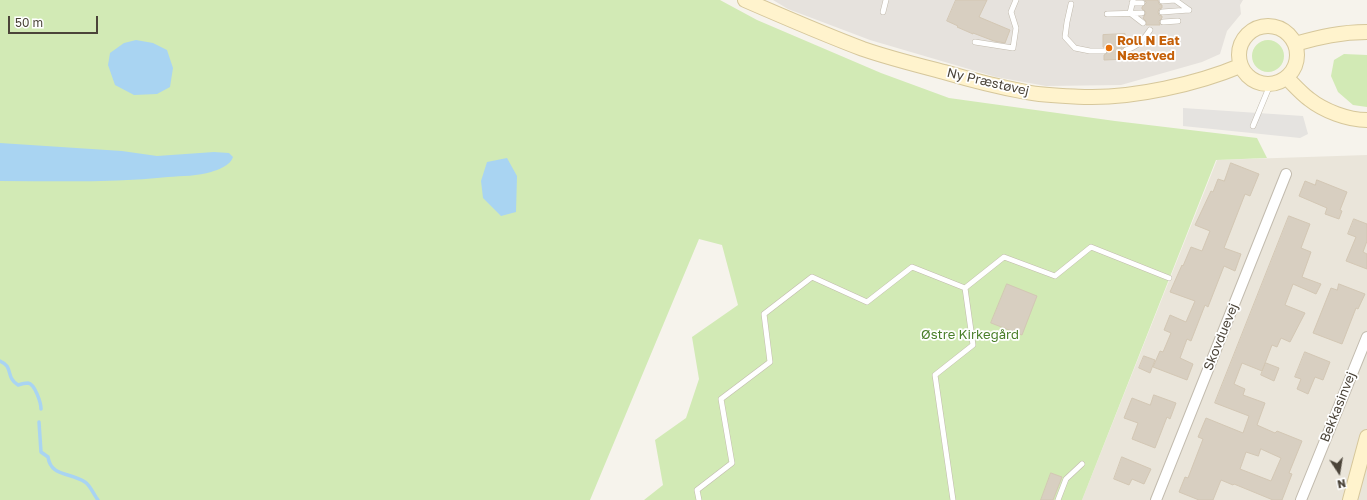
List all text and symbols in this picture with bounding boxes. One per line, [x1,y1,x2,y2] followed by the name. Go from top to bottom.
[10,8,100,34] scale bar
[15,15,43,30] text: 50 m
[1117,33,1180,64] place label: Roll N Eat Næstved
[1104,43,1114,53] marker: Roll N Eat Næstved
[945,65,1031,99] street label: Ny Præstøvej
[1200,301,1242,373] street label: Skovduevej
[921,327,1019,343] park label: Østre Kirkegård
[1317,370,1359,444] street label: Bekkasinvej
[1319,452,1359,492] north arrow
[1336,477,1347,491] text: N

